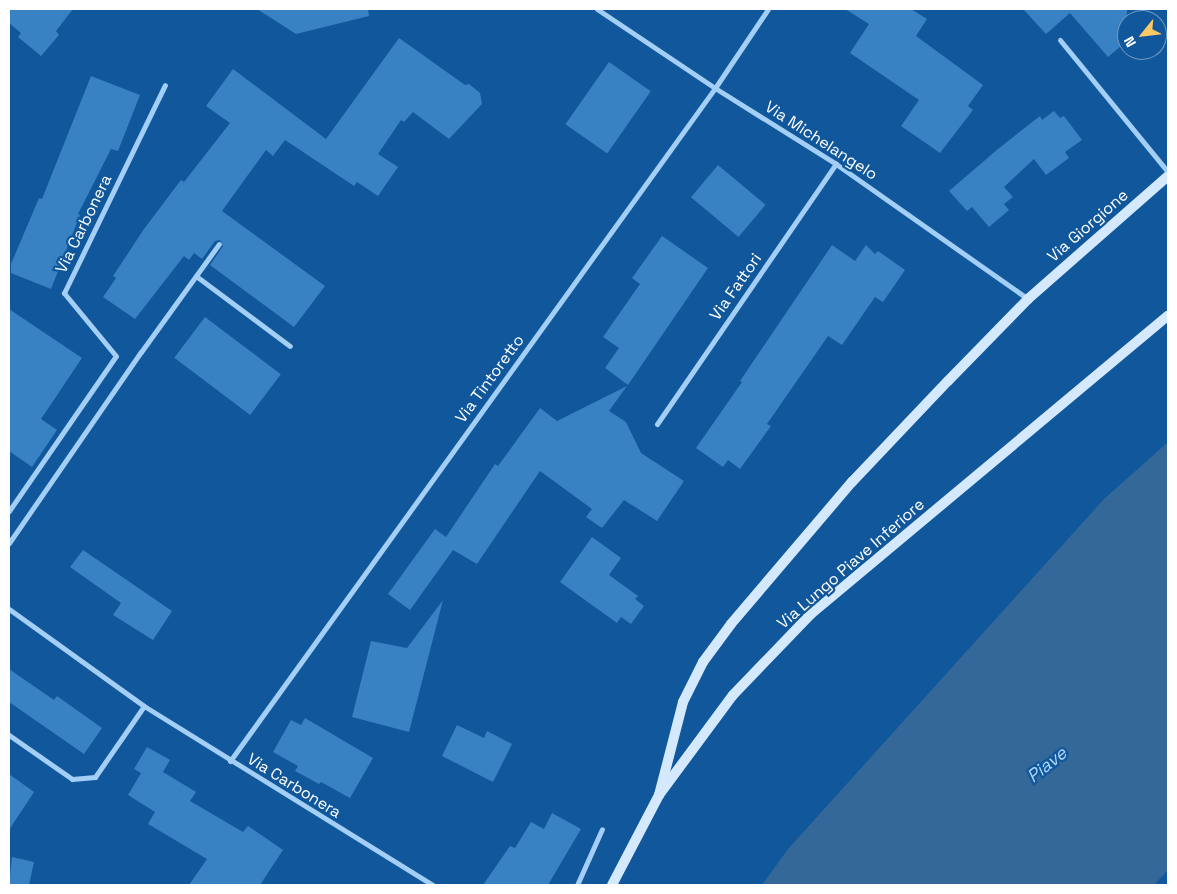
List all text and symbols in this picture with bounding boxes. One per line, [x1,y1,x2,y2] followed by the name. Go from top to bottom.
[1117,10,1167,60] north arrow
[1120,33,1140,50] text: N
[761,97,881,185] street label: Via Michelangelo
[52,172,116,276] street label: Via Carbonera
[1044,186,1132,266] street label: Via Giorgione
[706,250,766,324] street label: Via Fattori
[452,331,528,427] street label: Via Tintoretto
[774,495,928,633] street label: Via Lungo Piave Inferiore
[1023,742,1071,788] water label: Piave
[244,749,344,823] street label: Via Carbonera

